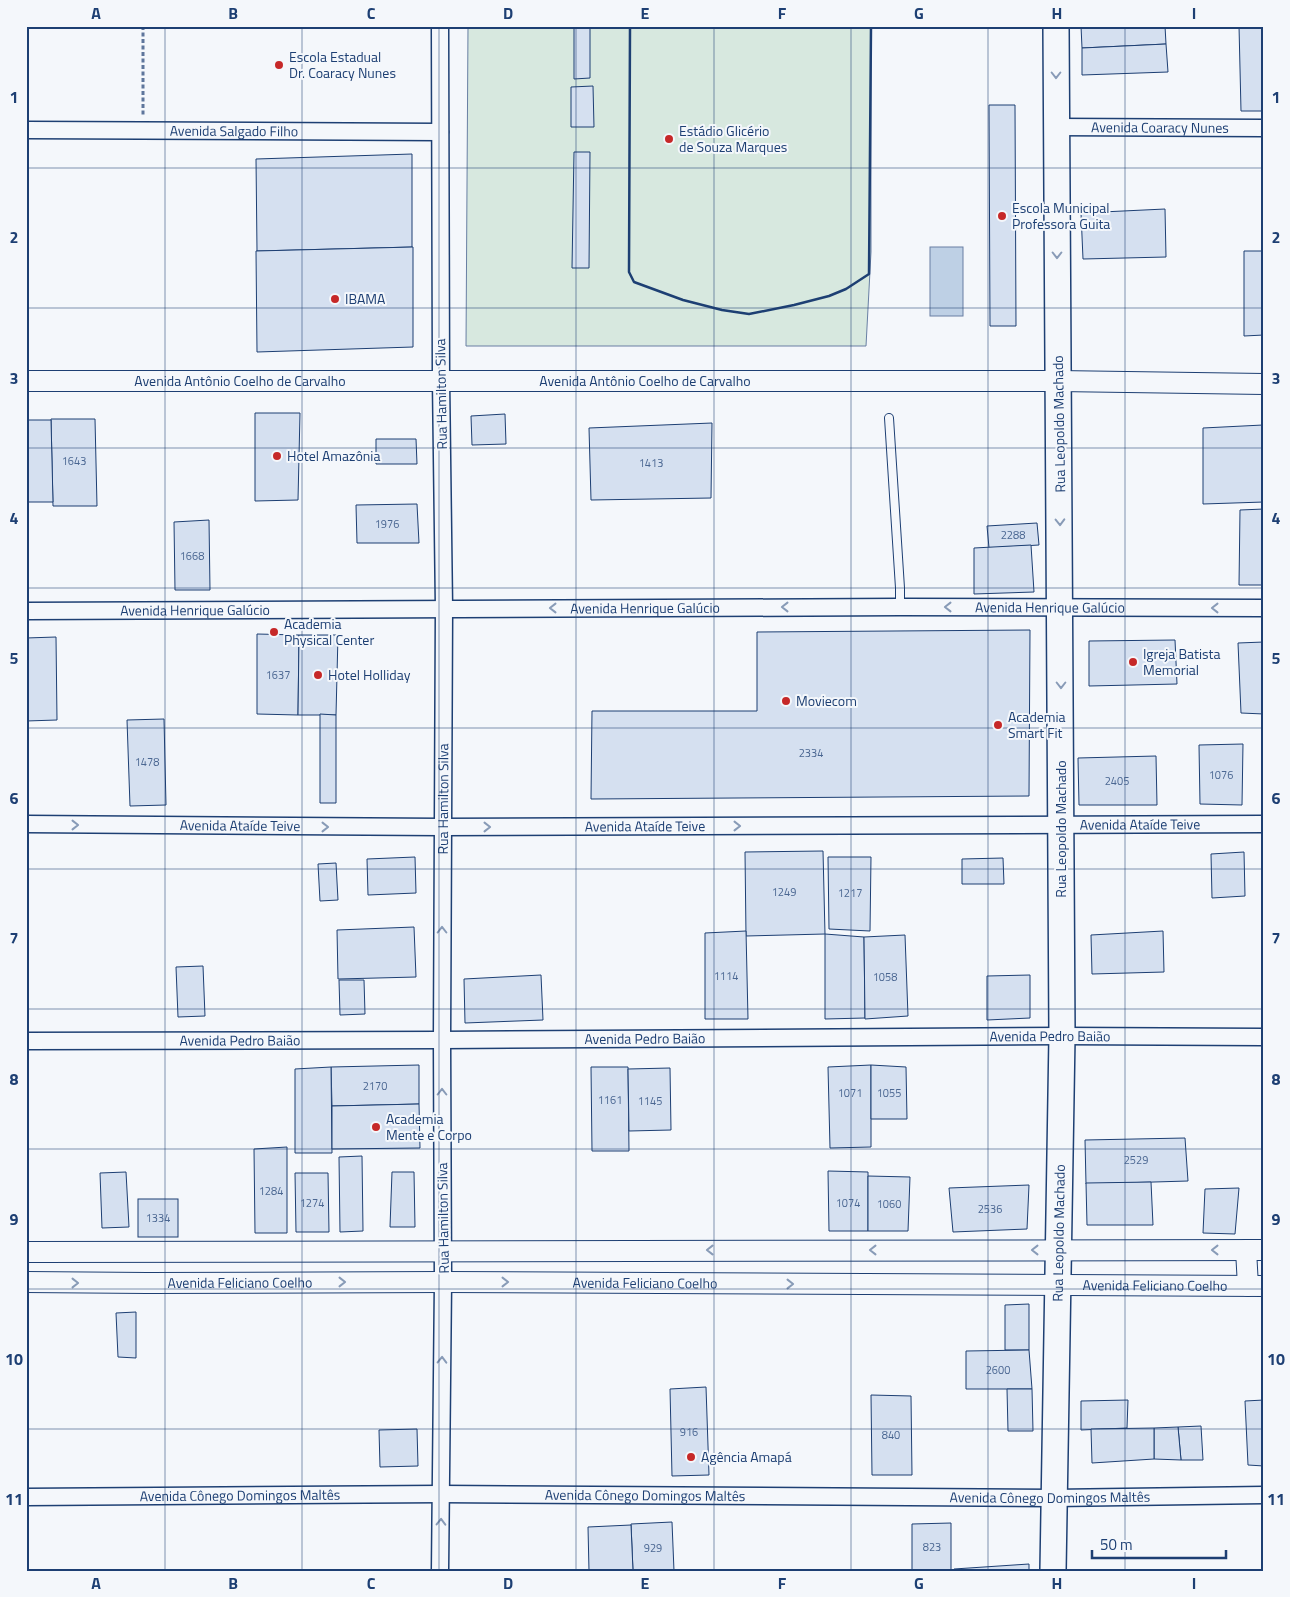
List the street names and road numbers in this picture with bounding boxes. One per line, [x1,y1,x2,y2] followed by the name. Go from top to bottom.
[1091,116,1229,138] street label: Avenida Coaracy Nunes
[170,120,298,141] street label: Avenida Salgado Filho
[429,338,452,450] street label: Rua Hamilton Silva
[1047,355,1070,493] street label: Rua Leopoldo Machado
[134,370,346,391] street label: Avenida Antônio Coelho de Carvalho
[539,370,751,391] street label: Avenida Antônio Coelho de Carvalho
[975,596,1125,618] street label: Avenida Henrique Galúcio
[570,597,720,619] street label: Avenida Henrique Galúcio
[120,599,270,621] street label: Avenida Henrique Galúcio
[432,743,453,855] street label: Rua Hamilton Silva
[1050,760,1071,898] street label: Rua Leopoldo Machado
[1080,813,1200,835] street label: Avenida Ataíde Teive
[180,814,300,836] street label: Avenida Ataíde Teive
[585,815,705,836] street label: Avenida Ataíde Teive
[989,1025,1111,1046] street label: Avenida Pedro Baião
[584,1027,706,1049] street label: Avenida Pedro Baião
[179,1029,301,1051] street label: Avenida Pedro Baião
[431,1162,454,1274] street label: Rua Hamilton Silva
[1047,1164,1070,1302] street label: Rua Leopoldo Machado
[168,1271,312,1293] street label: Avenida Feliciano Coelho
[573,1272,717,1293] street label: Avenida Feliciano Coelho
[1083,1274,1227,1296] street label: Avenida Feliciano Coelho
[140,1484,340,1506] street label: Avenida Cônego Domingos Maltês
[545,1484,745,1506] street label: Avenida Cônego Domingos Maltês
[950,1486,1150,1508] street label: Avenida Cônego Domingos Maltês

